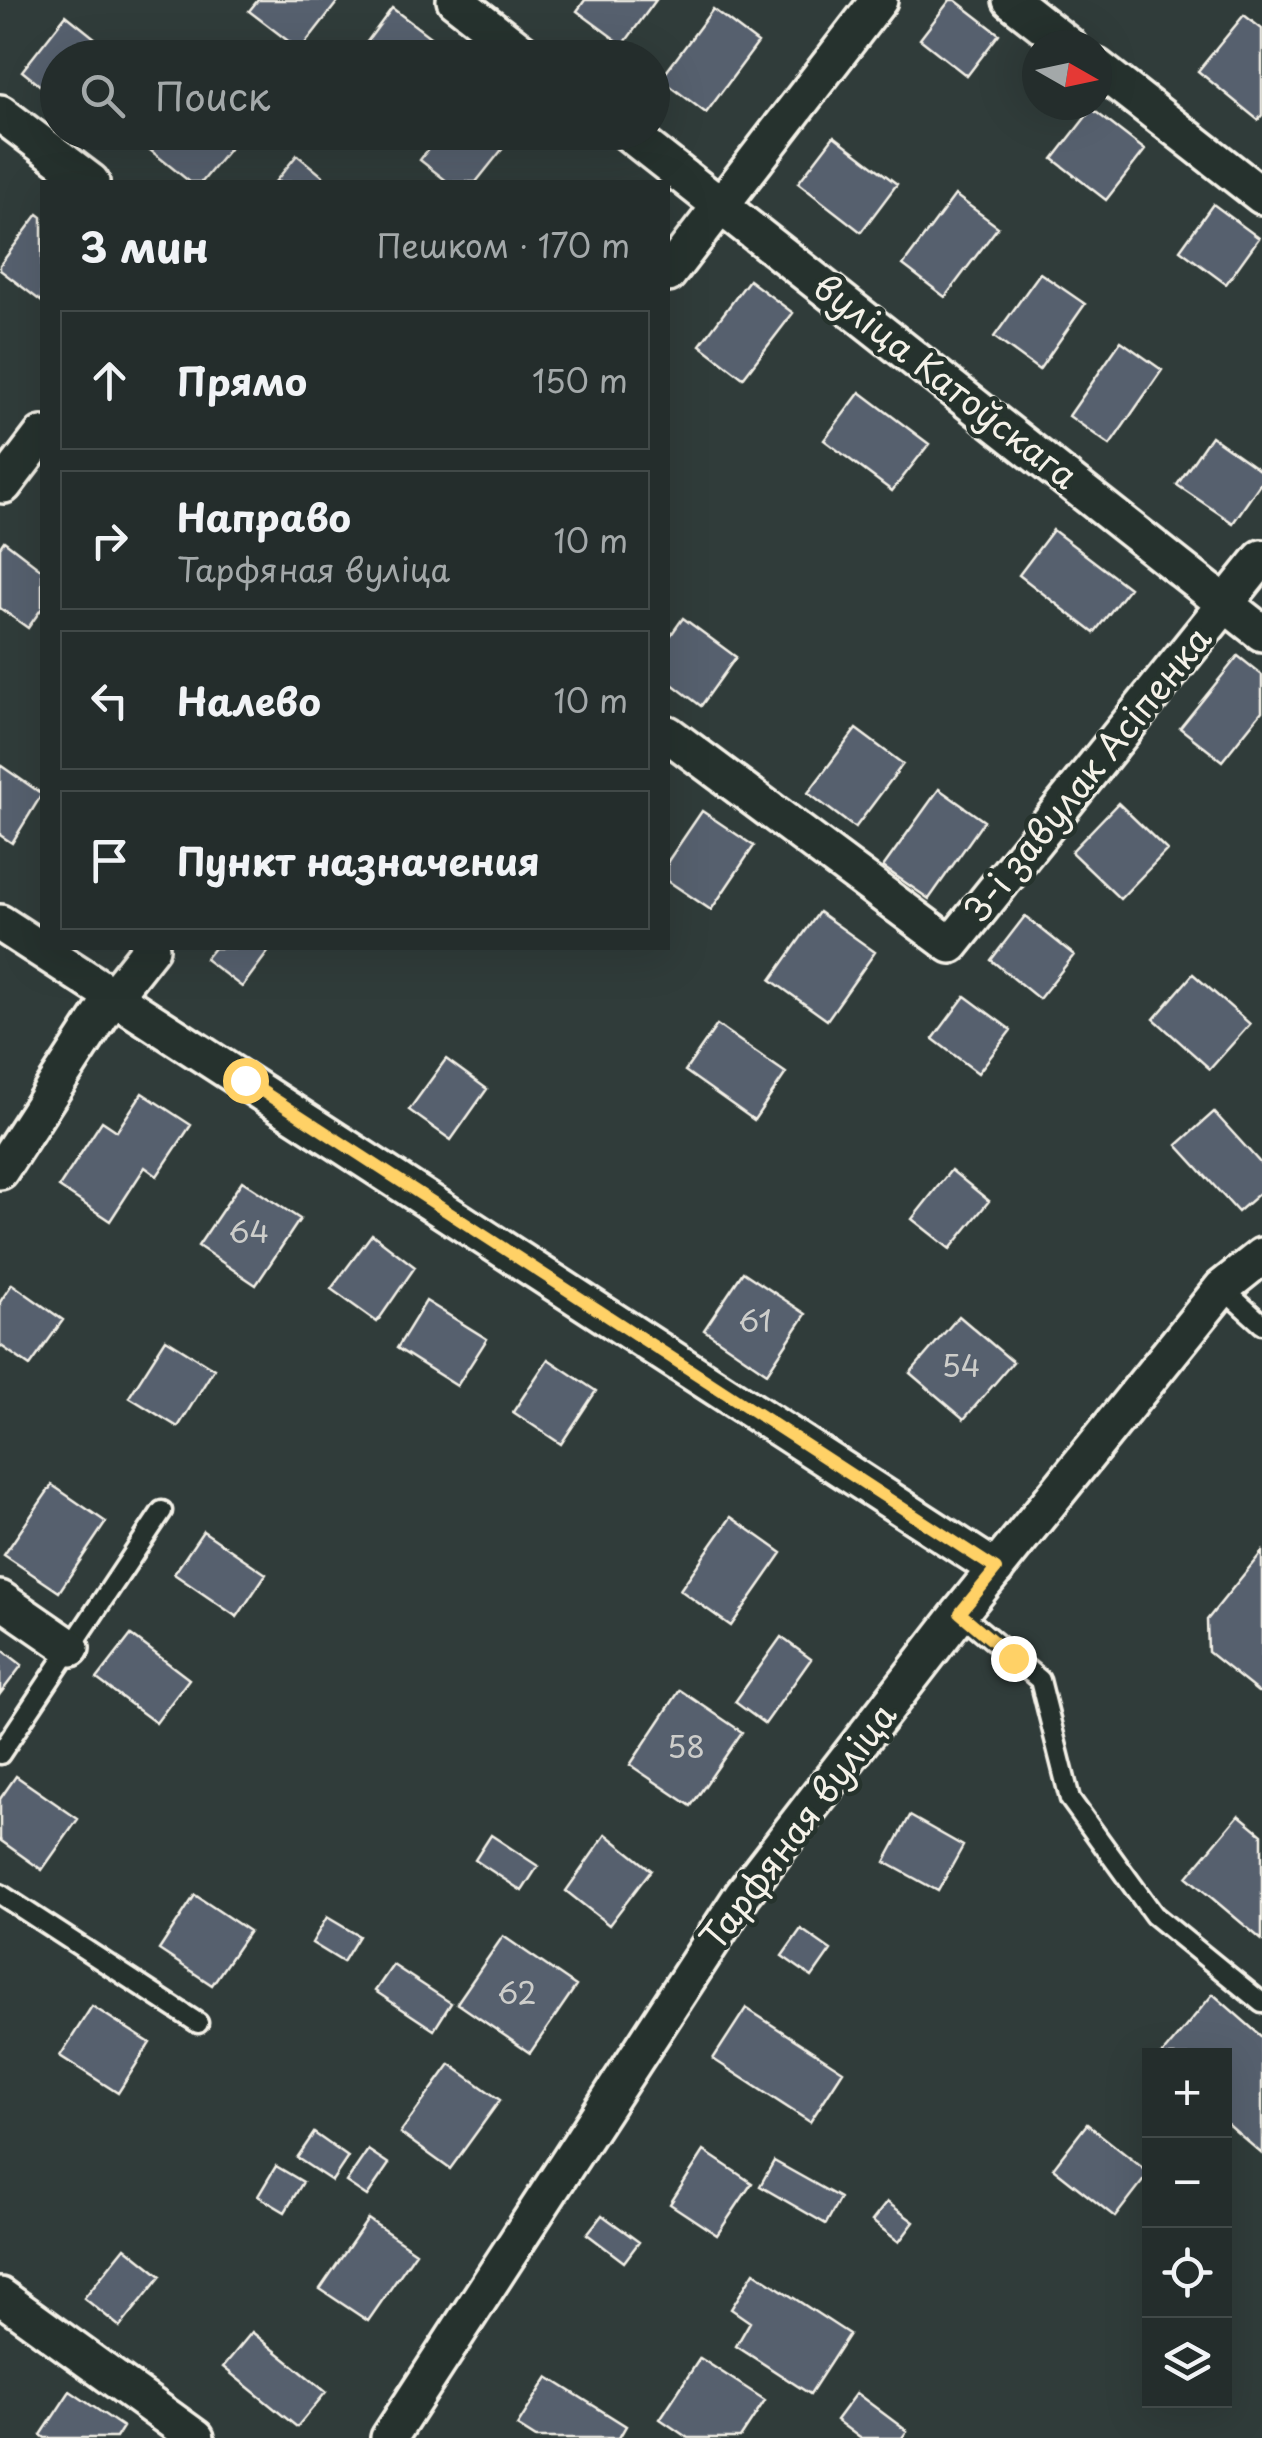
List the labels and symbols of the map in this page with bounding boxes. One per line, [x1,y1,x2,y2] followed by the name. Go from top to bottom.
[1022,30,1112,120] north arrow
[803,260,1090,500] street label: вуліца Катоўскага
[949,613,1223,933] street label: 3-і завулак Асіпенка
[223,1058,269,1104] route start
[229,1208,269,1253] house number: 64
[738,1297,772,1342] house number: 61
[941,1342,981,1387] house number: 54
[991,1636,1037,1682] route end
[686,1690,908,1961] street label: Тарфяная вуліца
[667,1723,705,1768] house number: 58
[497,1969,537,2014] house number: 62

